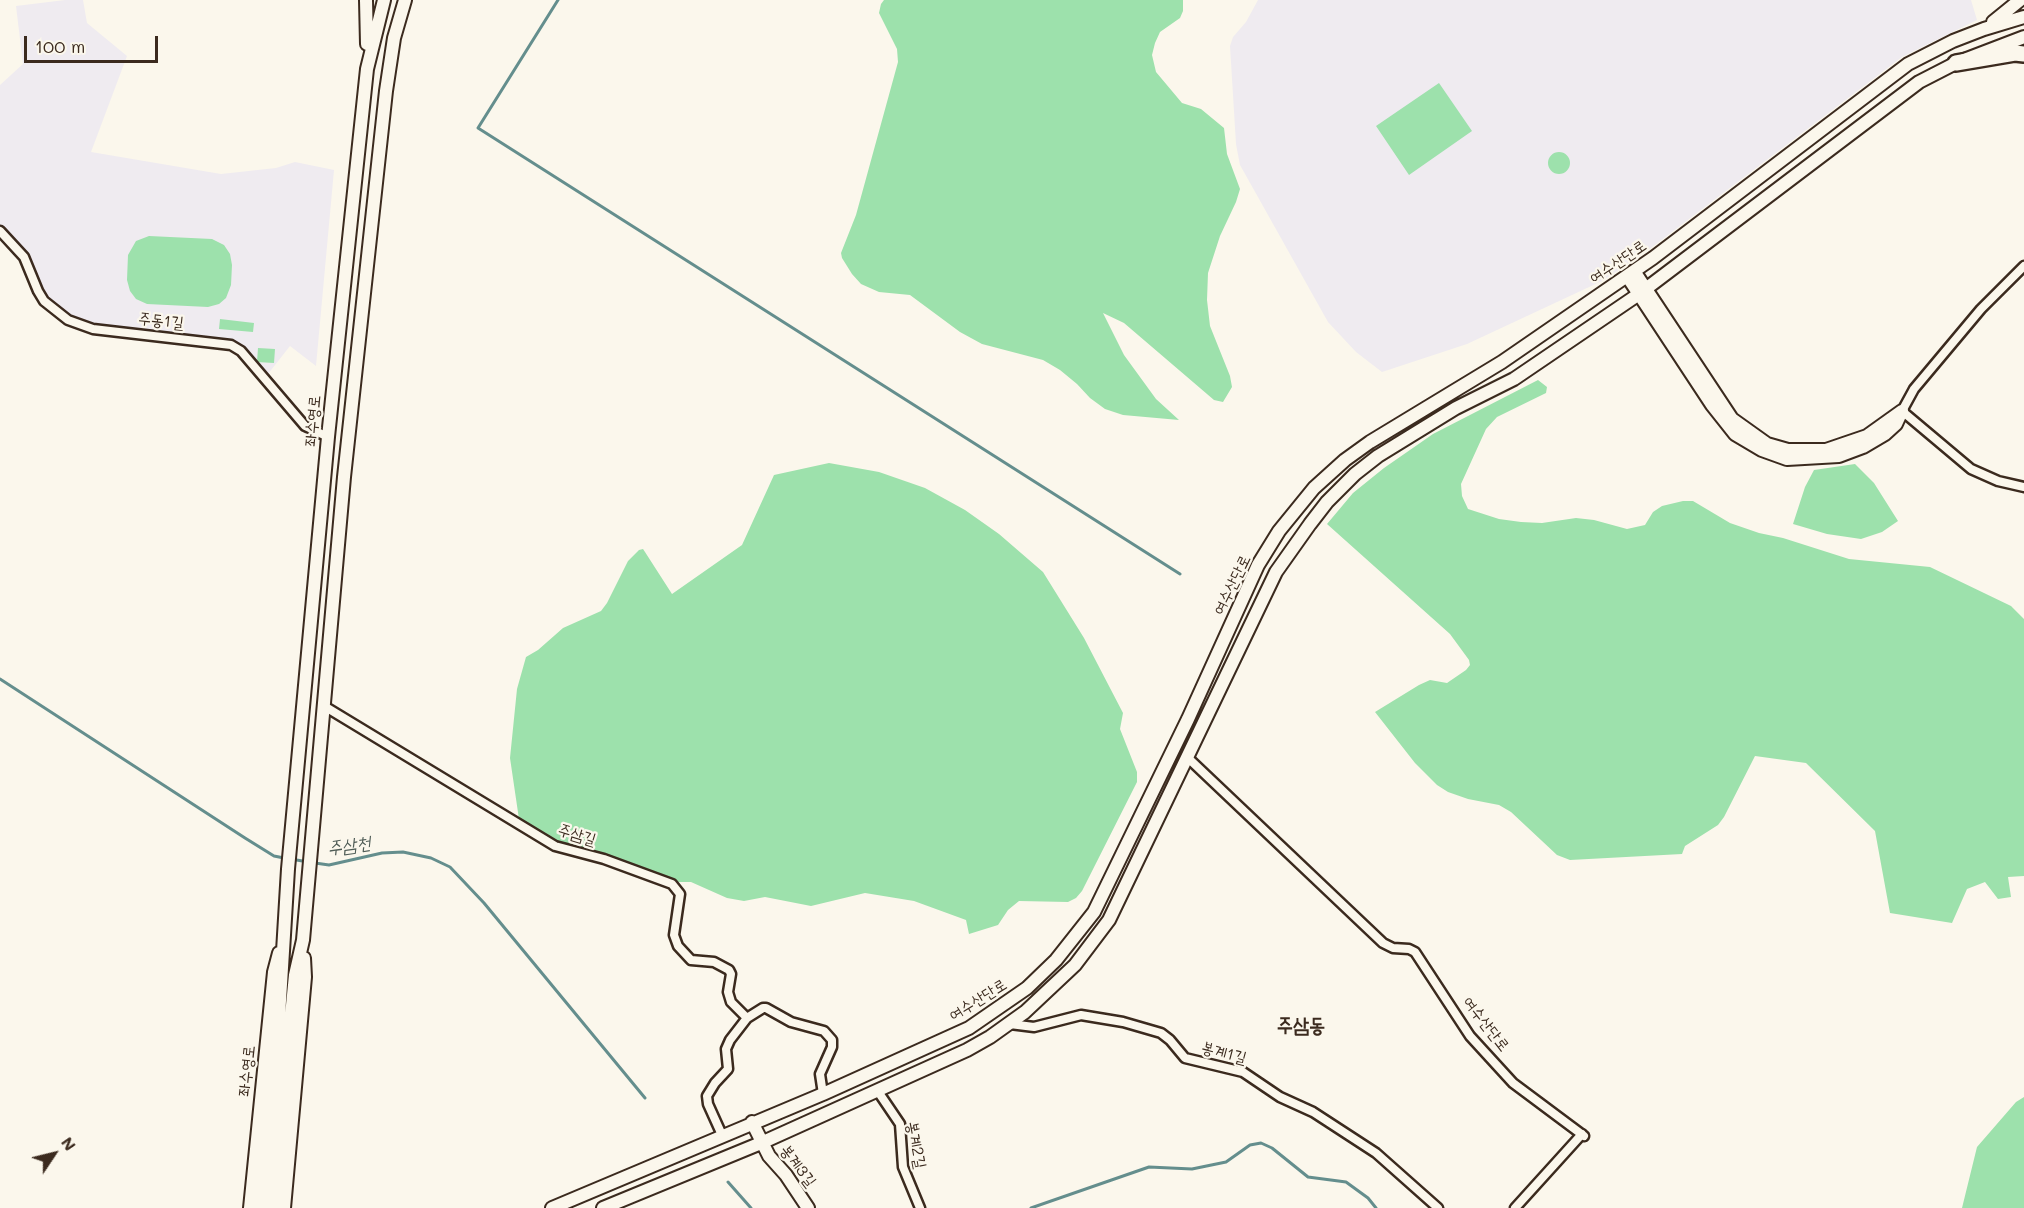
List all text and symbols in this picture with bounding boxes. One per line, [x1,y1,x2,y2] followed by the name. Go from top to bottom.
[27,24,160,62] scale bar
[35,34,85,58] text: 100 m
[1586,236,1650,288] street label: 여수산단로
[137,309,185,333] street label: 주동1길
[301,395,325,447] street label: 좌수영로
[1209,552,1255,618] street label: 여수산단로
[556,820,598,850] street label: 주삼길
[326,832,372,860] water label: 주삼천
[946,975,1010,1025] street label: 여수산단로
[1459,993,1513,1055] street label: 여수산단로
[1277,1014,1325,1038] district label: 주삼동
[1199,1038,1249,1068] street label: 봉계1길
[235,1044,259,1098] street label: 좌수영로
[902,1120,930,1170] street label: 봉계2길
[24,1124,84,1184] north arrow
[57,1132,81,1154] text: N
[776,1141,820,1191] street label: 봉계3길

